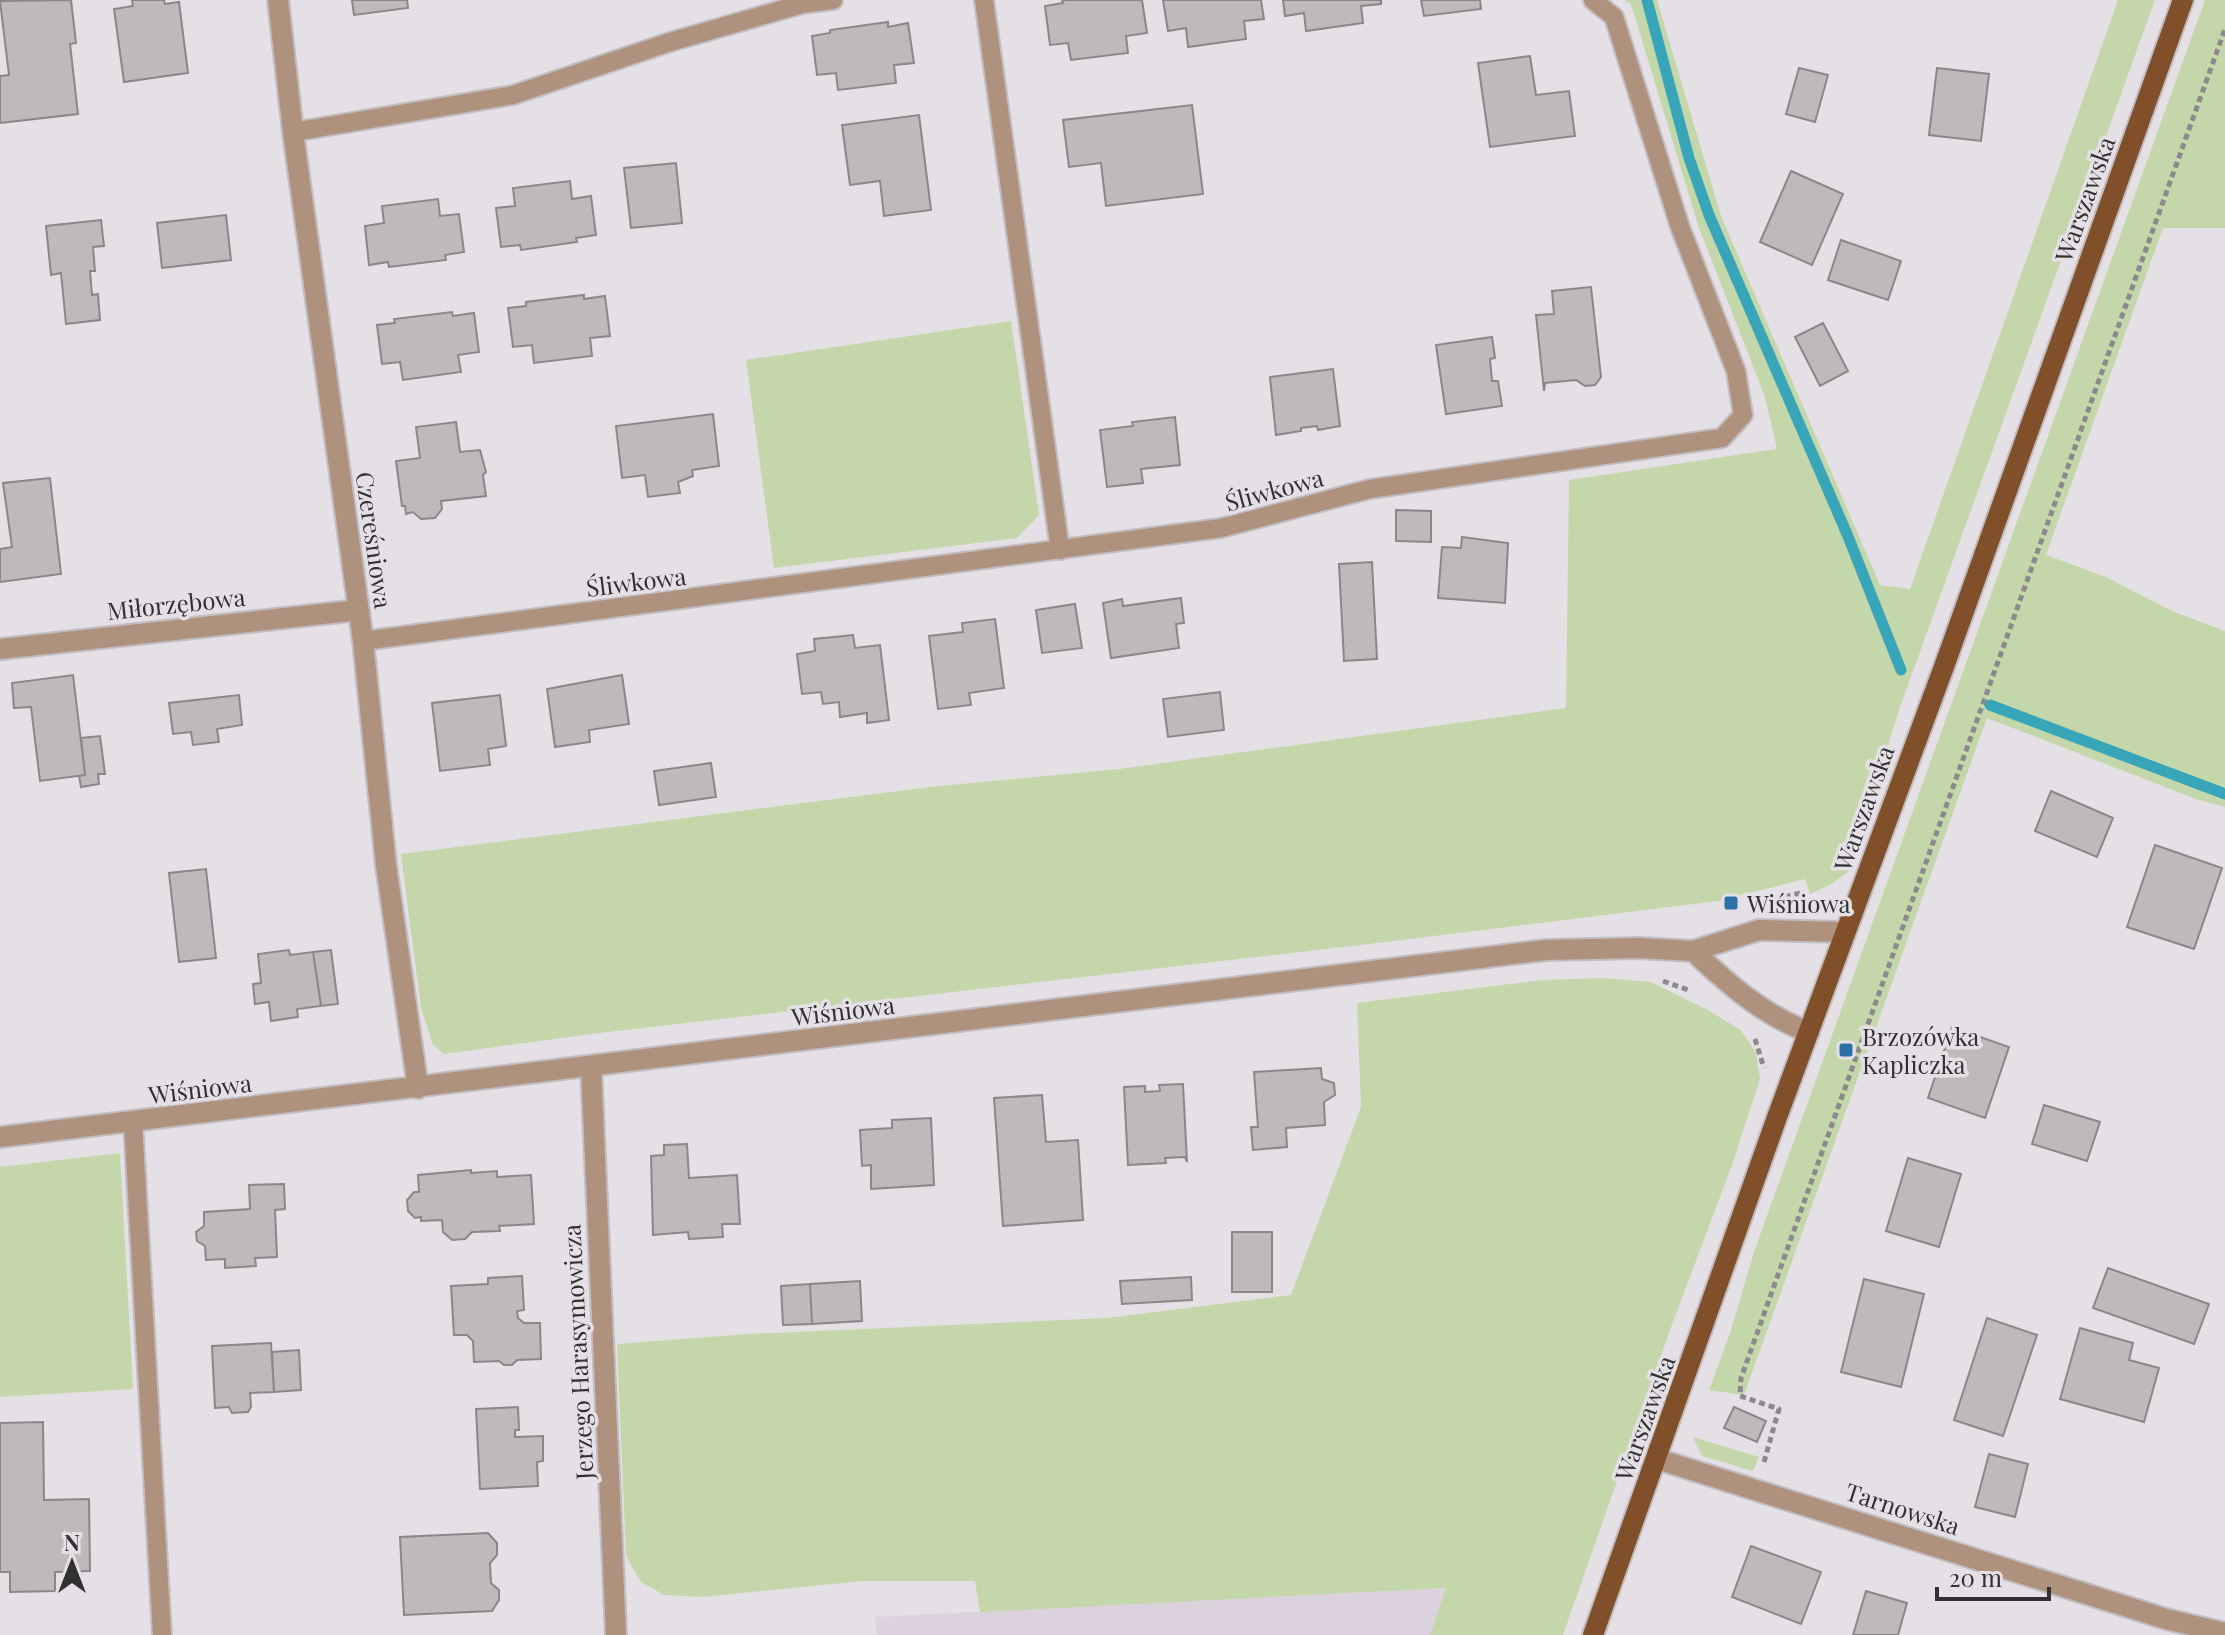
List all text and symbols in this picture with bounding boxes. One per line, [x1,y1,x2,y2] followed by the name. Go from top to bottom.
[2046,132,2121,267] street label: Warszawska
[1221,461,1327,517] street label: Śliwkowa
[350,470,400,610] street label: Czereśniowa
[584,559,688,603] street label: Śliwkowa
[105,580,247,626] street label: Miłorzębowa
[1825,741,1900,876] street label: Warszawska
[1746,887,1851,919] place label: Wiśniowa
[1722,894,1740,912] marker: Wiśniowa
[789,988,896,1032] street label: Wiśniowa
[1862,1020,1979,1080] place label: Brzozówka Kapliczka
[1837,1041,1855,1059] marker: Brzozówka Kapliczka
[146,1066,253,1110] street label: Wiśniowa
[554,1223,600,1481] street label: Jerzego Harasymowicza
[1606,1351,1681,1486] street label: Warszawska
[1842,1474,1964,1542] street label: Tarnowska
[32,1523,112,1603] north arrow
[64,1527,80,1557] text: N
[1937,1551,2049,1601] scale bar
[1949,1561,2002,1593] text: 20 m

